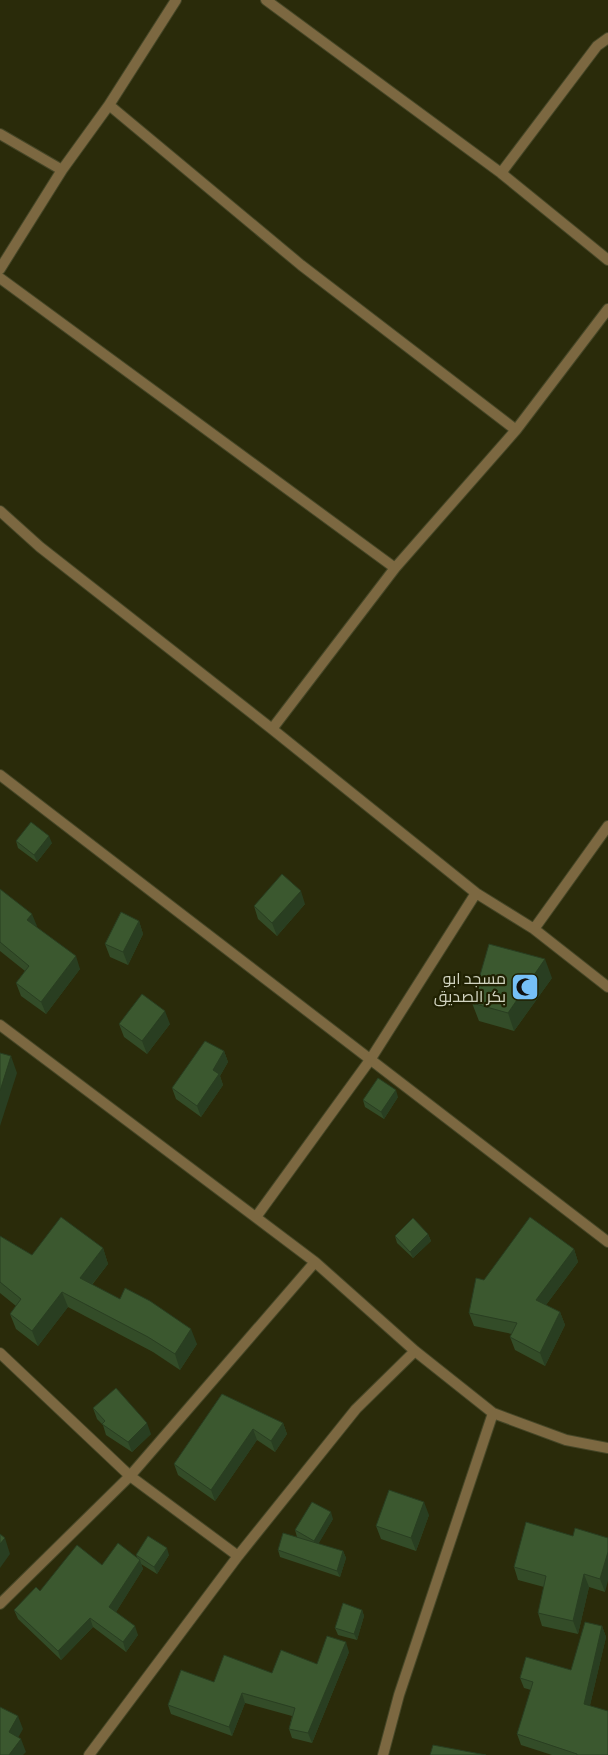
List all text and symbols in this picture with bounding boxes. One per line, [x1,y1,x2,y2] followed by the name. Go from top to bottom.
[434,967,506,1007] place label: مسجد ابو بكر الصديق
[510,972,540,1002] mosque icon: مسجد ابو بكر الصديق

